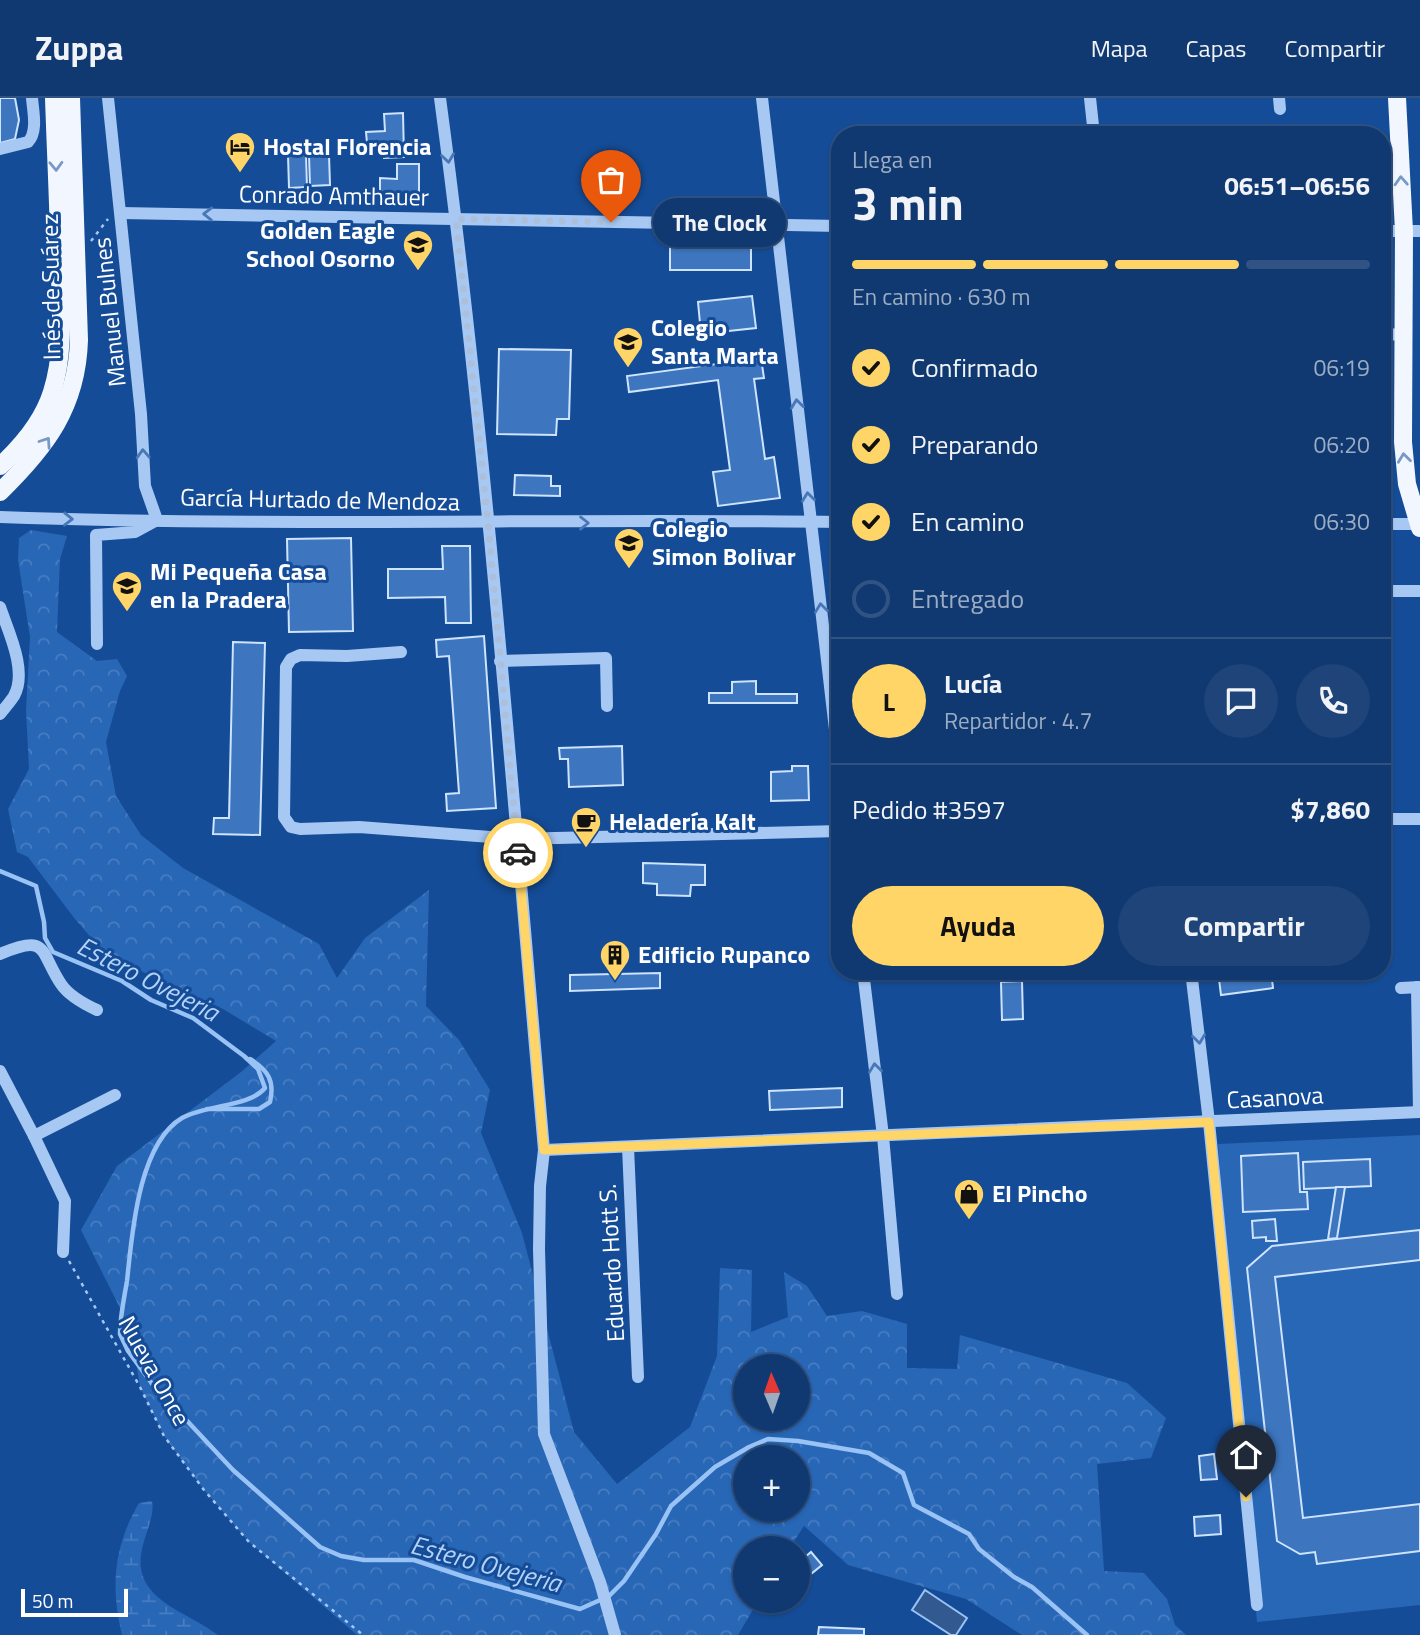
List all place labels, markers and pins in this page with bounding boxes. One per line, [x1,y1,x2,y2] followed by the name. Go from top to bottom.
[263,128,432,164] place label: Hostal Florencia
[223,130,257,174] hotel icon: Hostal Florencia
[581,150,641,222] pin
[653,198,786,246] callout: The Clock
[246,212,395,276] place label: Golden Eagle School Osorno
[401,228,435,272] school or university icon: Golden Eagle School Osorno
[651,309,779,373] place label: Colegio Santa Marta
[611,325,645,369] school or university icon: Colegio Santa Marta
[652,510,796,574] place label: Colegio Simon Bolivar
[612,526,646,570] school or university icon: Colegio Simon Bolivar
[150,553,327,617] place label: Mi Pequeña Casa en la Pradera
[110,569,144,613] school or university icon: Mi Pequeña Casa en la Pradera
[609,803,756,839] place label: Heladería Kalt
[569,805,603,849] cafe icon: Heladería Kalt
[638,936,810,972] place label: Edificio Rupanco
[598,938,632,982] building icon: Edificio Rupanco
[992,1175,1087,1211] place label: El Pincho
[952,1177,986,1221] shop icon: El Pincho
[1216,1425,1276,1497] pin

